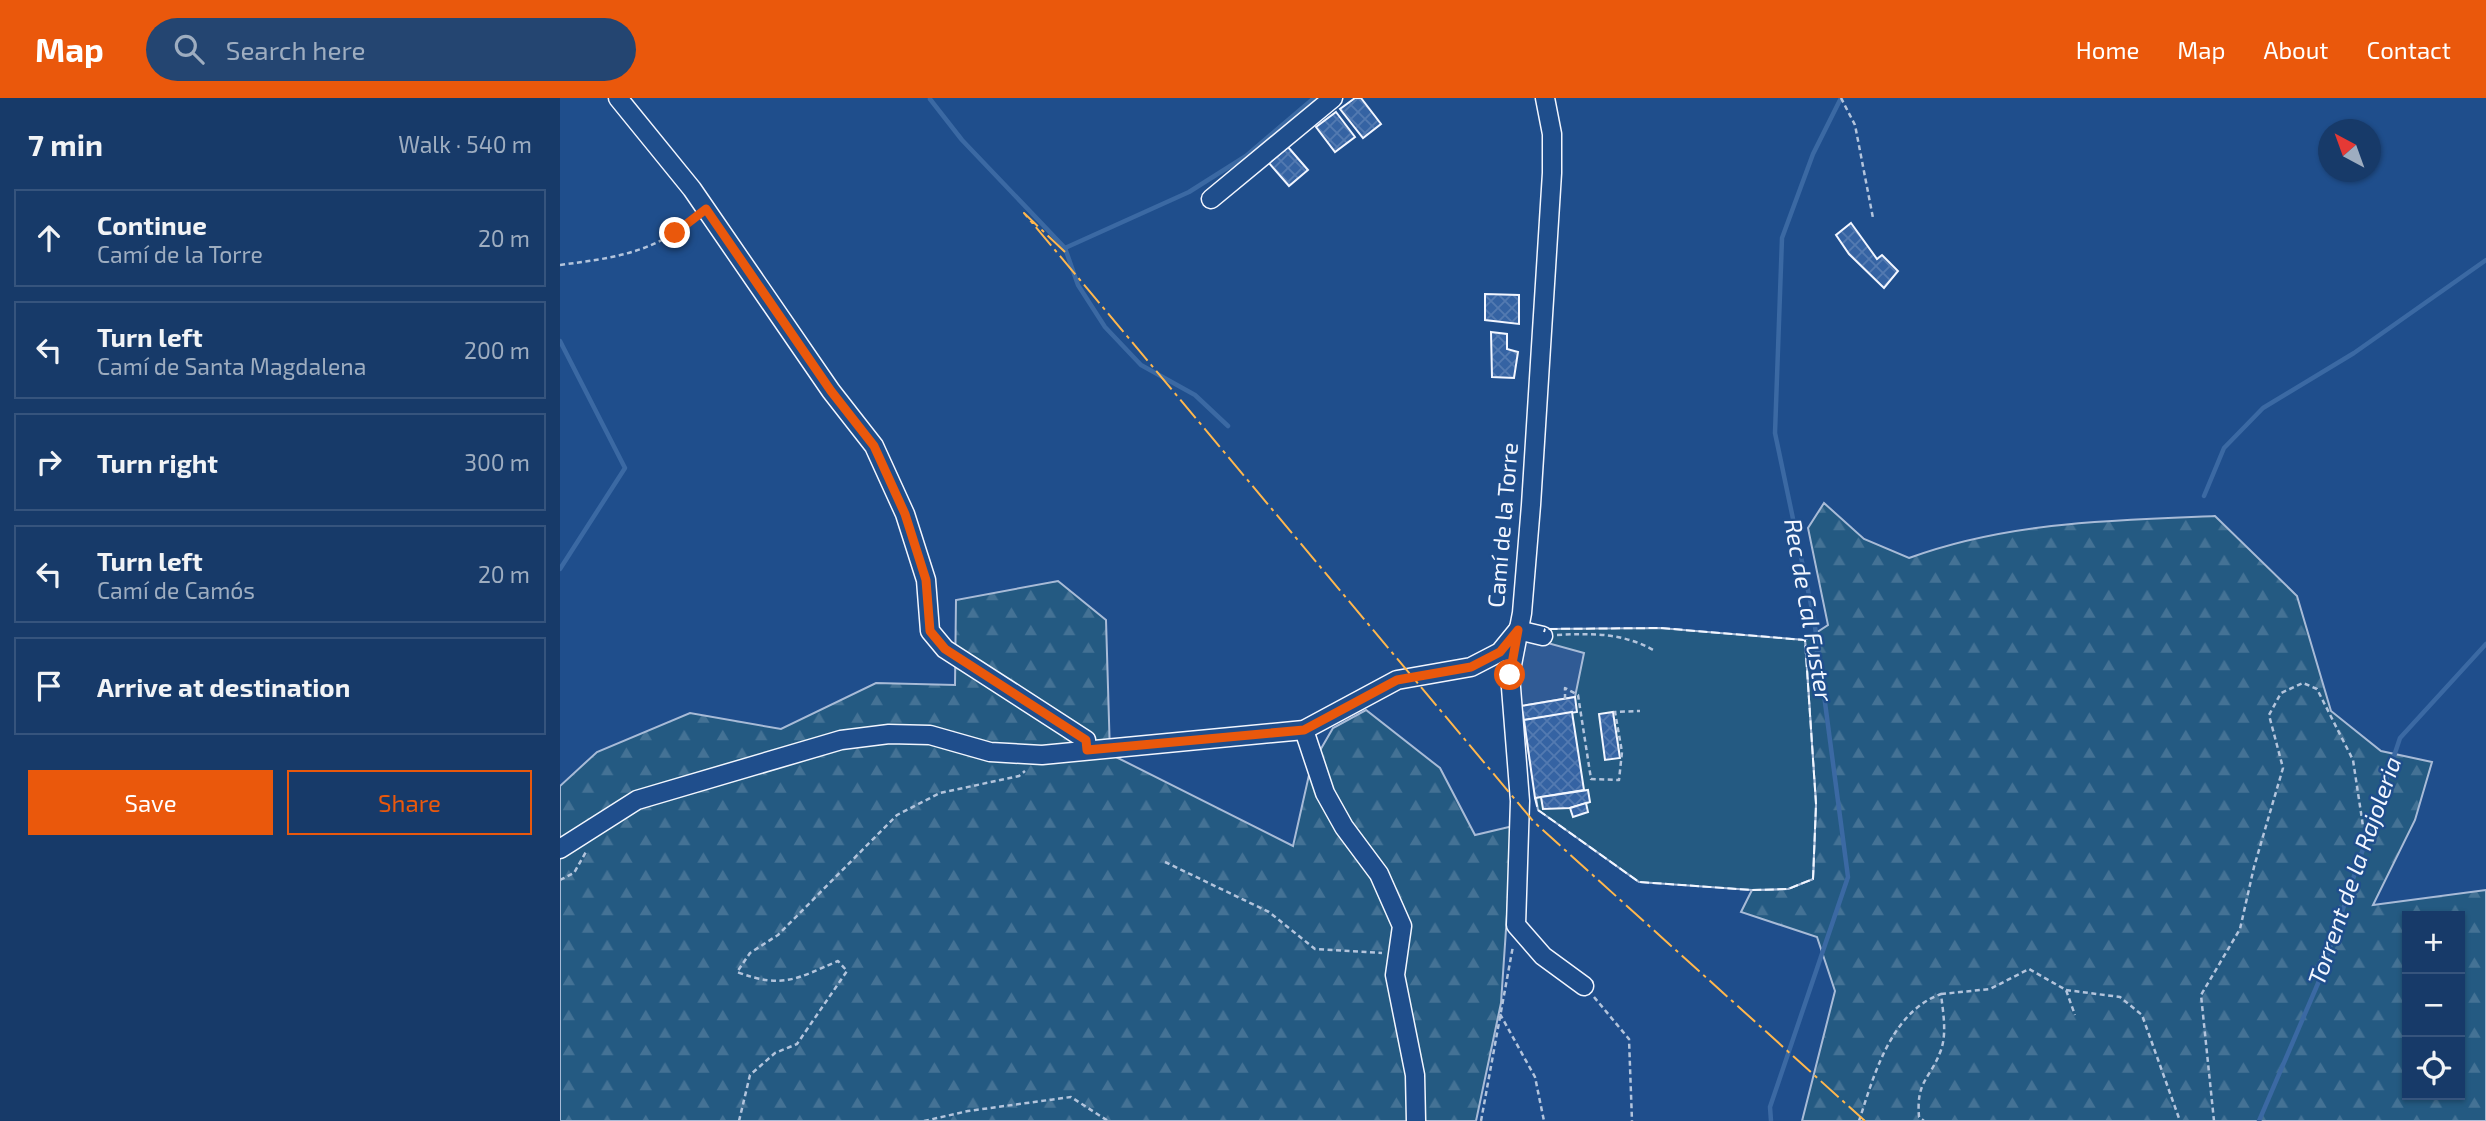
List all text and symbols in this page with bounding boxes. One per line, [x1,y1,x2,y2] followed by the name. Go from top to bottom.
[146,18,636,81] search box
[35,29,104,69] text: Map
[170,30,208,68] icon: search
[226,34,365,65] text: Search here
[2076,35,2139,64] text: Home
[2177,35,2225,64] text: Map
[2263,35,2329,64] text: About
[2367,35,2451,64] text: Contact
[2318,119,2381,182] north arrow
[28,126,103,162] text: 7 min
[398,130,532,158] text: Walk · 540 m
[97,209,207,240] text: Continue
[659,217,690,248] route end
[30,219,68,257] icon: ahead
[478,224,530,252] text: 20 m
[97,240,263,268] text: Camí de la Torre
[97,321,203,352] text: Turn left
[30,331,68,369] icon: left
[464,336,530,364] text: 200 m
[97,352,366,380] text: Camí de Santa Magdalena
[1481,441,1523,609] street label: Camí de la Torre
[30,443,68,481] icon: right
[97,447,218,478] text: Turn right
[464,448,530,476] text: 300 m
[1779,516,1840,704] water label: Rec de Cal Fuster
[97,545,203,576] text: Turn left
[30,555,68,593] icon: left
[478,560,530,588] text: 20 m
[97,576,255,604] text: Camí de Camós
[1494,659,1525,690] route start
[30,667,68,705] icon: arrive
[97,671,350,702] text: Arrive at destination
[2301,752,2406,989] water label: Torrent de la Rajoleria
[28,770,273,835] button: Save
[287,770,532,835] button: Share
[2402,911,2465,1100] map controls
[2402,911,2465,974] button: +
[2402,974,2465,1037] button: −
[2402,1037,2465,1100] button: locate

